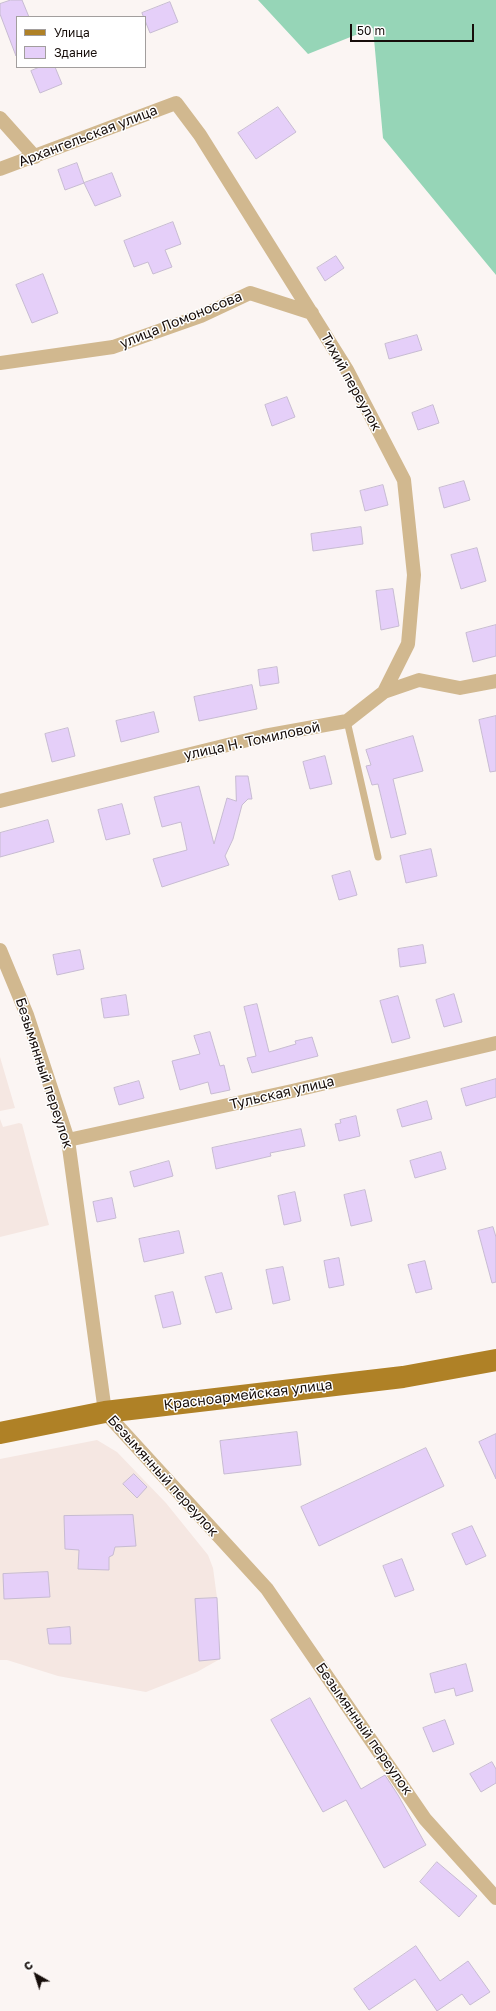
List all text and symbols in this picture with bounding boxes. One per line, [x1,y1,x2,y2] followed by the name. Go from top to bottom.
[16,16,146,68] legend
[352,16,476,42] scale bar
[357,23,385,38] text: 50 m
[54,25,90,40] text: Улица
[54,45,97,60] text: Здание
[16,102,160,170] street label: Архангельская улица
[117,288,245,352] street label: улица Ломоносова
[317,330,385,434] street label: Тихий переулок
[182,718,322,764] street label: улица Н. Томиловой
[12,995,76,1151] street label: Безымянный переулок
[228,1073,336,1113] street label: Тульская улица
[163,1376,333,1414] street label: Красноармейская улица
[104,1412,222,1540] street label: Безымянный переулок
[312,1660,416,1798] street label: Безымянный переулок
[16,1955,56,1995] north arrow
[21,1958,35,1973] text: С

